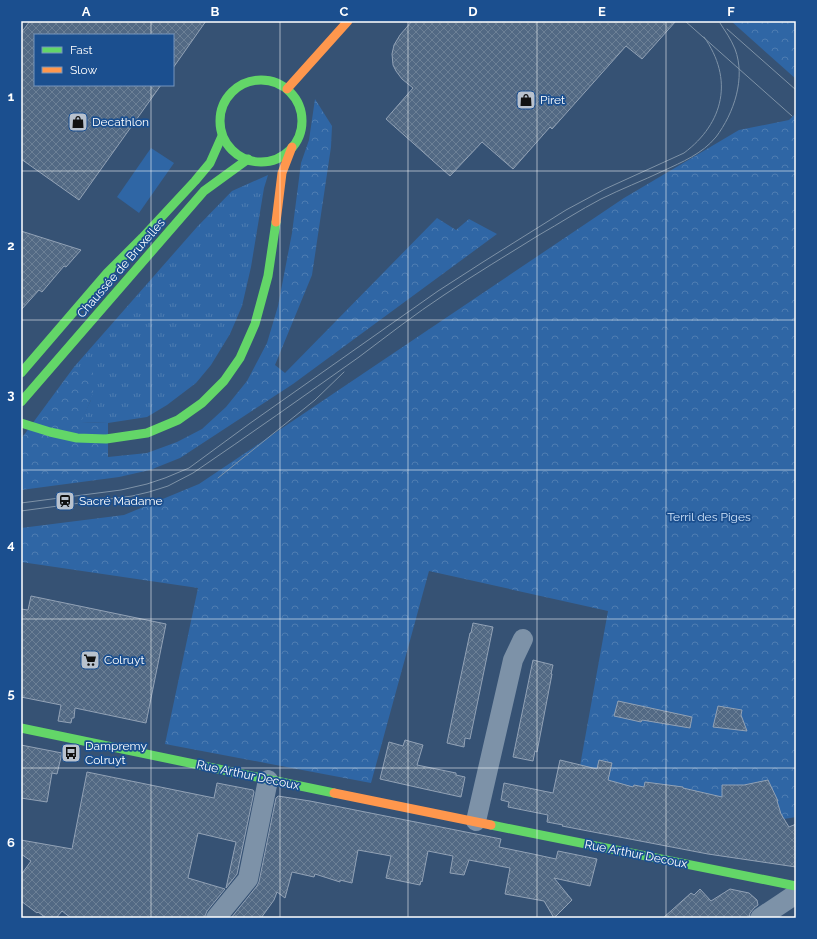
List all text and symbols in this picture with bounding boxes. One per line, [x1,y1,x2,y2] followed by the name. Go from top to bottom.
[82,4,91,19] text: A
[211,4,220,19] text: B
[340,4,349,19] text: C
[468,4,478,19] text: D
[598,4,606,19] text: E
[727,4,735,19] text: F
[34,34,174,86] legend
[70,43,93,57] text: Fast
[70,63,97,77] text: Slow
[8,89,15,104] text: 1
[515,89,537,111] shop icon: Piret
[540,93,565,107] place label: Piret
[67,111,89,133] shop icon: Decathlon
[92,115,149,129] place label: Decathlon
[74,215,168,320] street label: Chaussée de Bruxelles
[7,238,15,253] text: 2
[7,387,15,402] text: 3
[54,490,76,512] station icon: Sacré Madame
[79,494,163,508] place label: Sacré Madame
[667,510,751,524] park label: Terril des Piges
[7,537,15,552] text: 4
[79,649,101,671] supermarket icon: Colruyt
[104,653,145,667] place label: Colruyt
[7,686,15,701] text: 5
[85,739,147,767] place label: Dampremy Colruyt
[60,742,82,764] bus stop icon: Dampremy Colruyt
[195,757,301,793] street label: Rue Arthur Decoux
[7,835,15,850] text: 6
[583,837,689,871] street label: Rue Arthur Decoux

